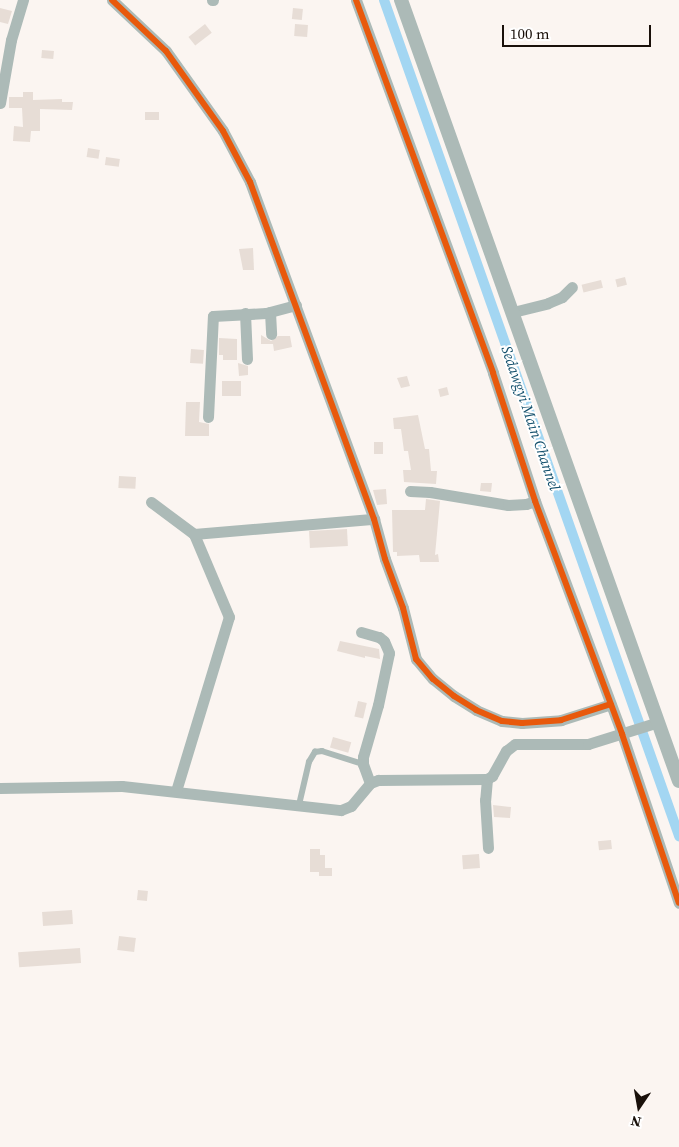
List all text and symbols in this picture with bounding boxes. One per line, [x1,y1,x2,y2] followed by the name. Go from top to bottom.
[504,15,653,47] scale bar
[510,23,550,44] text: 100 m
[498,343,564,493] water label: Sedawgyi Main Channel
[614,1082,664,1132] north arrow
[629,1111,643,1133] text: N

